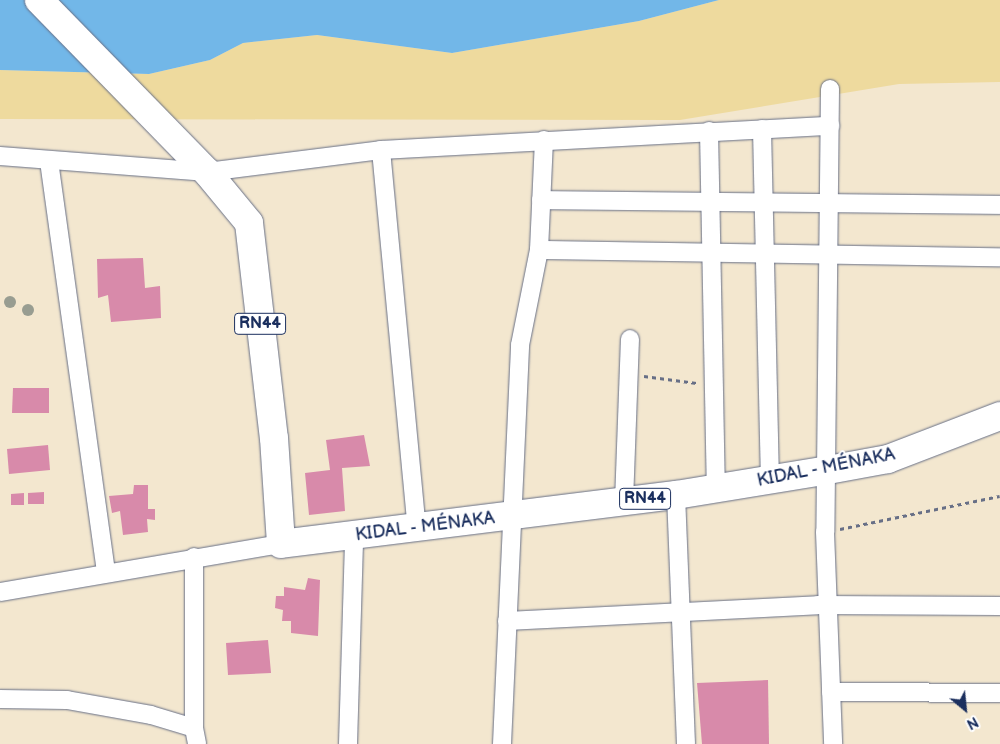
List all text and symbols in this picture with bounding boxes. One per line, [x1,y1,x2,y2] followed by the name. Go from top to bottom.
[234,310,286,338] road number: RN44
[754,444,898,492] street label: KIDAL - MÉNAKA
[619,486,671,512] road number: RN44
[353,508,497,546] street label: KIDAL - MÉNAKA
[940,684,990,734] north arrow
[964,713,981,733] text: N

